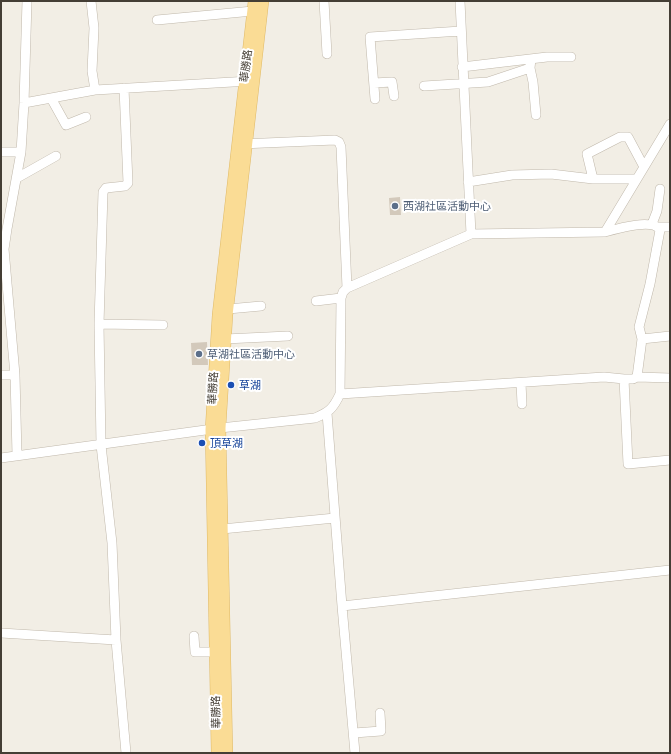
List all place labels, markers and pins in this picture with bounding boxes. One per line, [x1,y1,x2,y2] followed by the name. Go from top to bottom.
[403,199,491,213] place label: 西湖社區活動中心
[390,201,400,211] marker: 西湖社區活動中心
[207,347,295,361] place label: 草湖社區活動中心
[194,349,204,359] marker: 草湖社區活動中心
[239,378,261,392] place label: 草湖
[226,380,236,390] marker: 草湖
[210,436,243,450] place label: 頂草湖
[197,438,207,448] marker: 頂草湖

